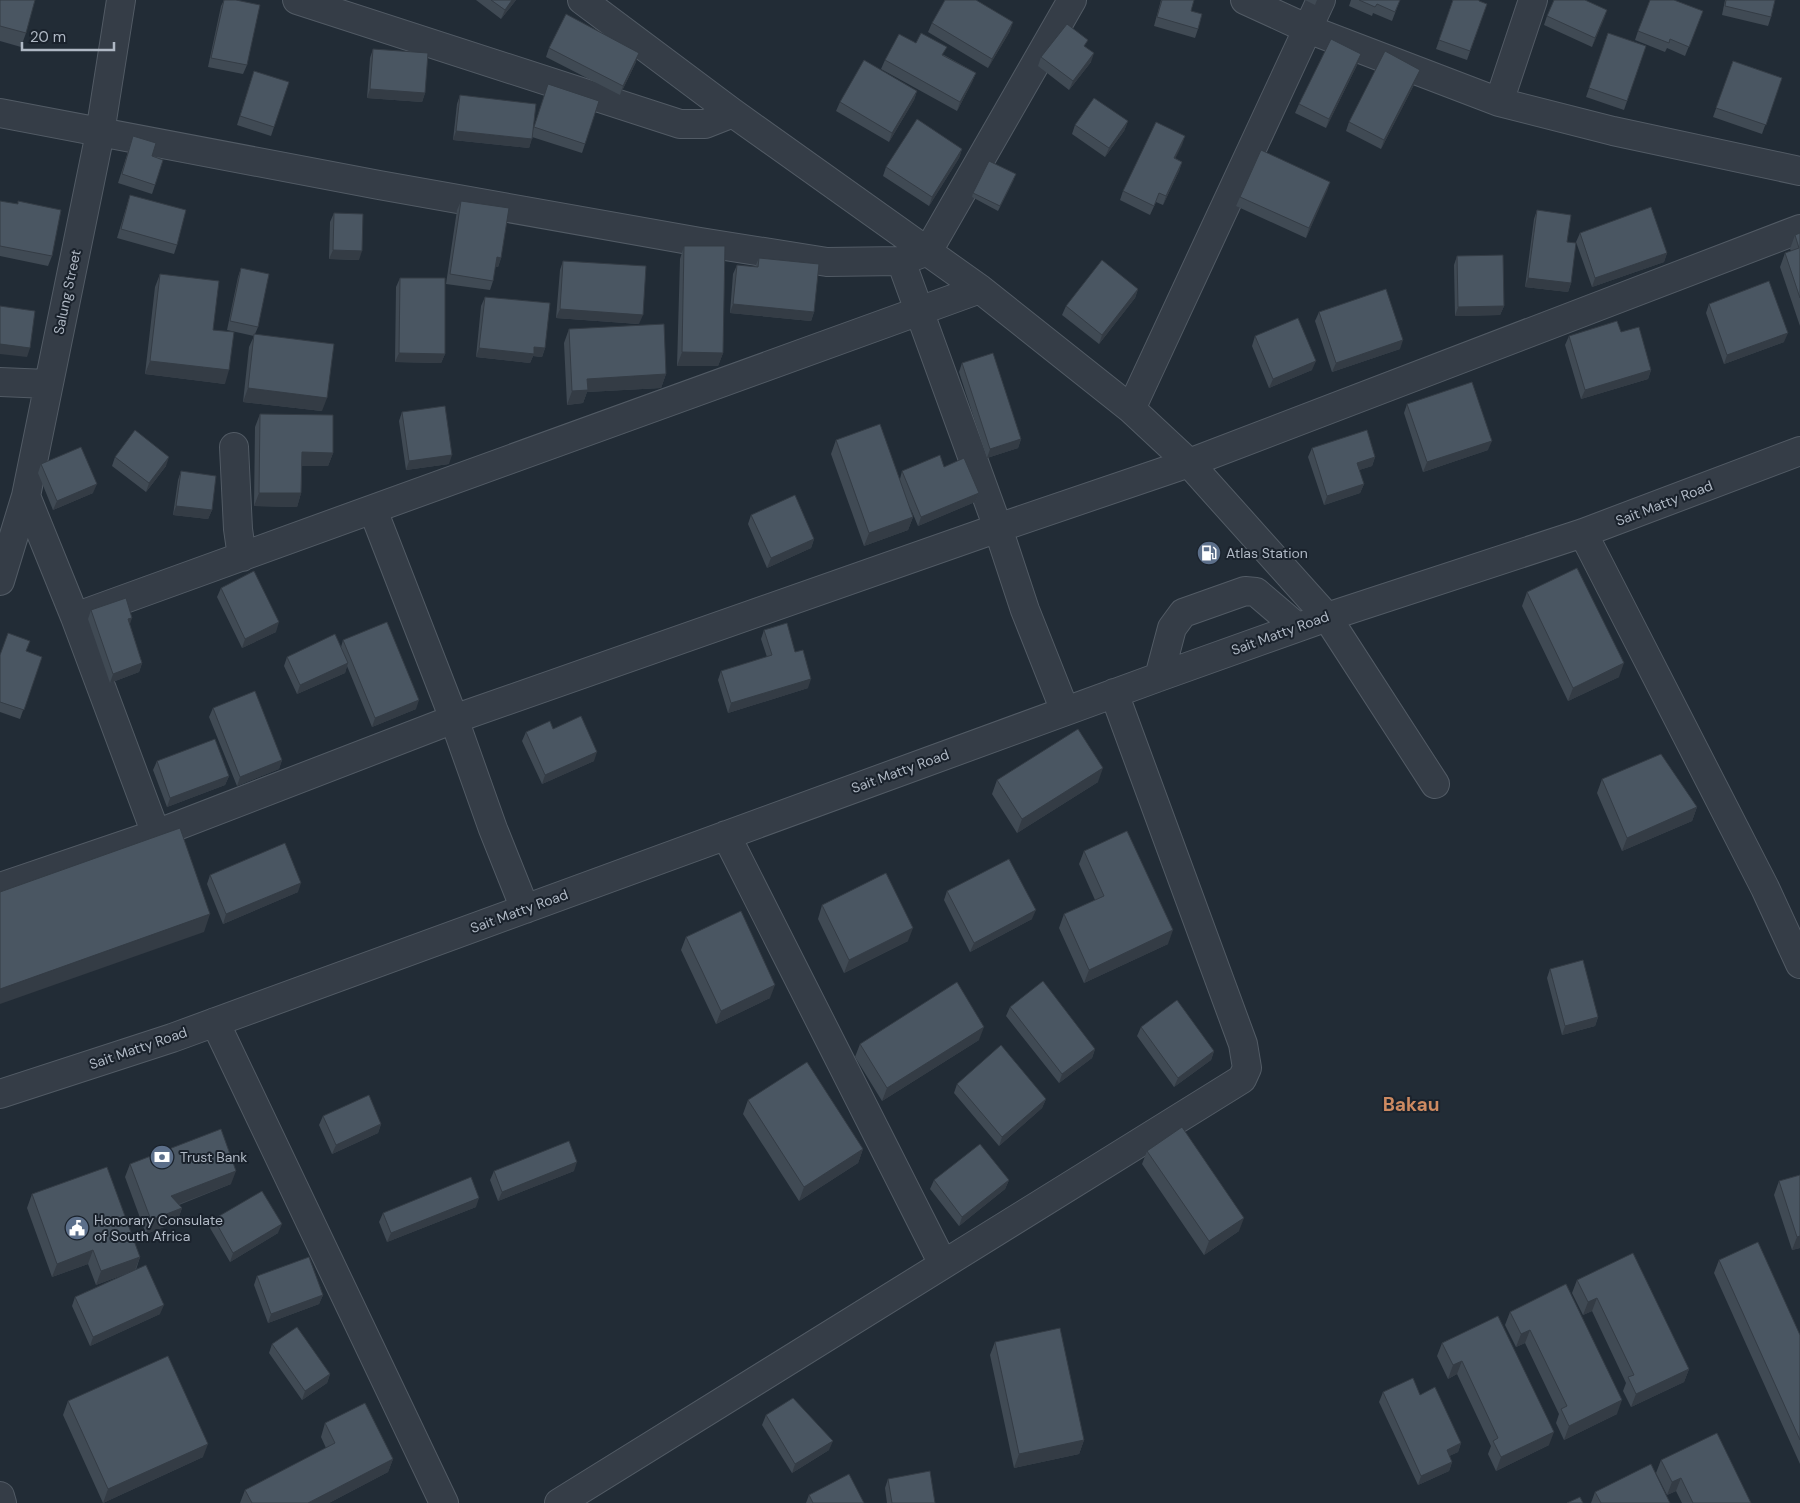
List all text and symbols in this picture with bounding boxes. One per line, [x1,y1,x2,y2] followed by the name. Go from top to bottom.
[22,20,115,52] scale bar
[30,27,66,47] text: 20 m
[49,248,85,336] street label: Salung Street
[1613,476,1715,530] street label: Sait Matty Road
[1196,540,1222,566] fuel station icon: Atlas Station
[1226,544,1308,562] place label: Atlas Station
[1229,607,1331,659] street label: Sait Matty Road
[849,745,951,797] street label: Sait Matty Road
[468,885,570,937] street label: Sait Matty Road
[87,1023,189,1073] street label: Sait Matty Road
[1383,1092,1439,1117] district label: Bakau
[149,1144,175,1170] bank icon: Trust Bank
[180,1148,247,1166] place label: Trust Bank
[94,1211,223,1245] place label: Honorary Consulate of South Africa
[64,1215,90,1241] public building icon: Honorary Consulate of South Africa

